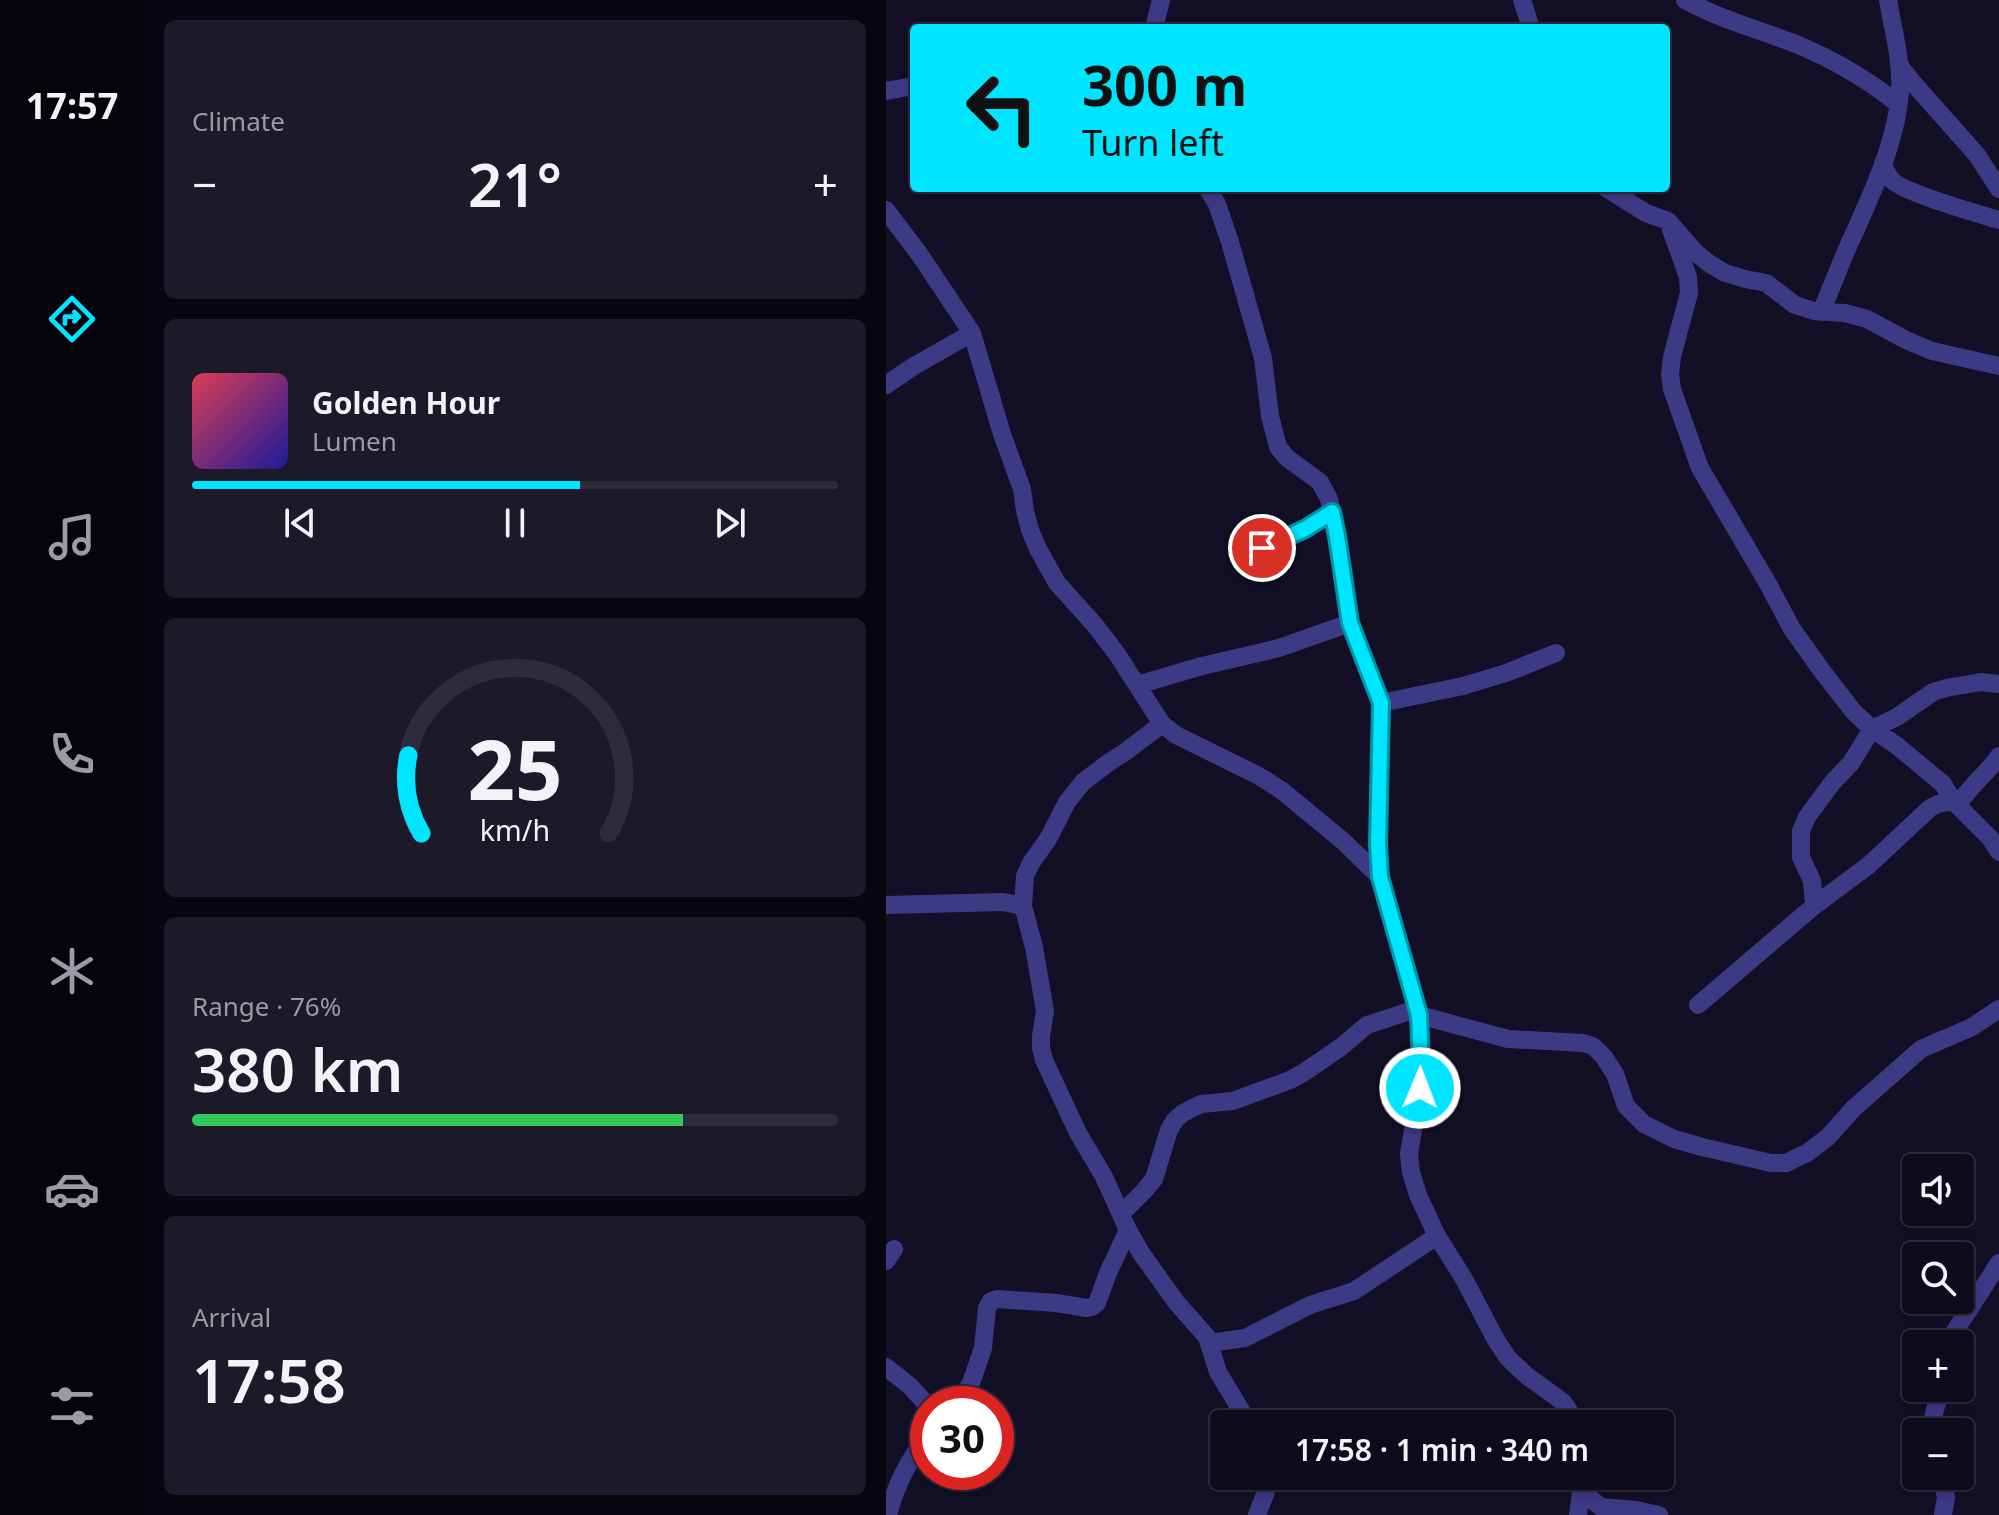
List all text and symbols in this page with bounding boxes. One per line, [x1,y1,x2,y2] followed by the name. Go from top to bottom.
[1082,46,1247,122] text: 300 m
[950,56,1054,160] icon: left
[26,81,118,130] text: 17:57
[192,103,285,139] text: Climate
[1082,118,1224,167] text: Turn left
[468,143,562,225] text: 21°
[192,154,217,214] text: −
[813,154,838,214] text: +
[44,291,100,347] icon: directions
[312,382,500,423] text: Golden Hour
[312,423,397,459] text: Lumen
[278,501,322,545] icon: previous
[493,501,537,545] icon: pause
[708,501,752,545] icon: next
[44,509,100,565] icon: music
[1228,514,1296,582] pin
[1240,526,1284,570] icon: arrive
[467,710,563,823] text: 25
[44,726,100,782] icon: phone
[480,810,550,849] text: km/h
[44,943,100,999] icon: climate
[192,988,341,1024] text: Range · 76%
[192,1028,403,1110] text: 380 km
[1378,1046,1462,1130] position arrow
[1902,1154,1974,1490] map controls
[1902,1154,1974,1226] button: sound
[44,1161,100,1217] icon: car
[1902,1242,1974,1314] button: search
[192,1299,271,1335] text: Arrival
[1902,1330,1974,1402] button: +
[192,1339,346,1421] text: 17:58
[44,1378,100,1434] icon: filters
[910,1386,1014,1490] speed limit sign: 30
[1902,1418,1974,1490] button: −
[1295,1429,1589,1470] text: 17:58 · 1 min · 340 m

